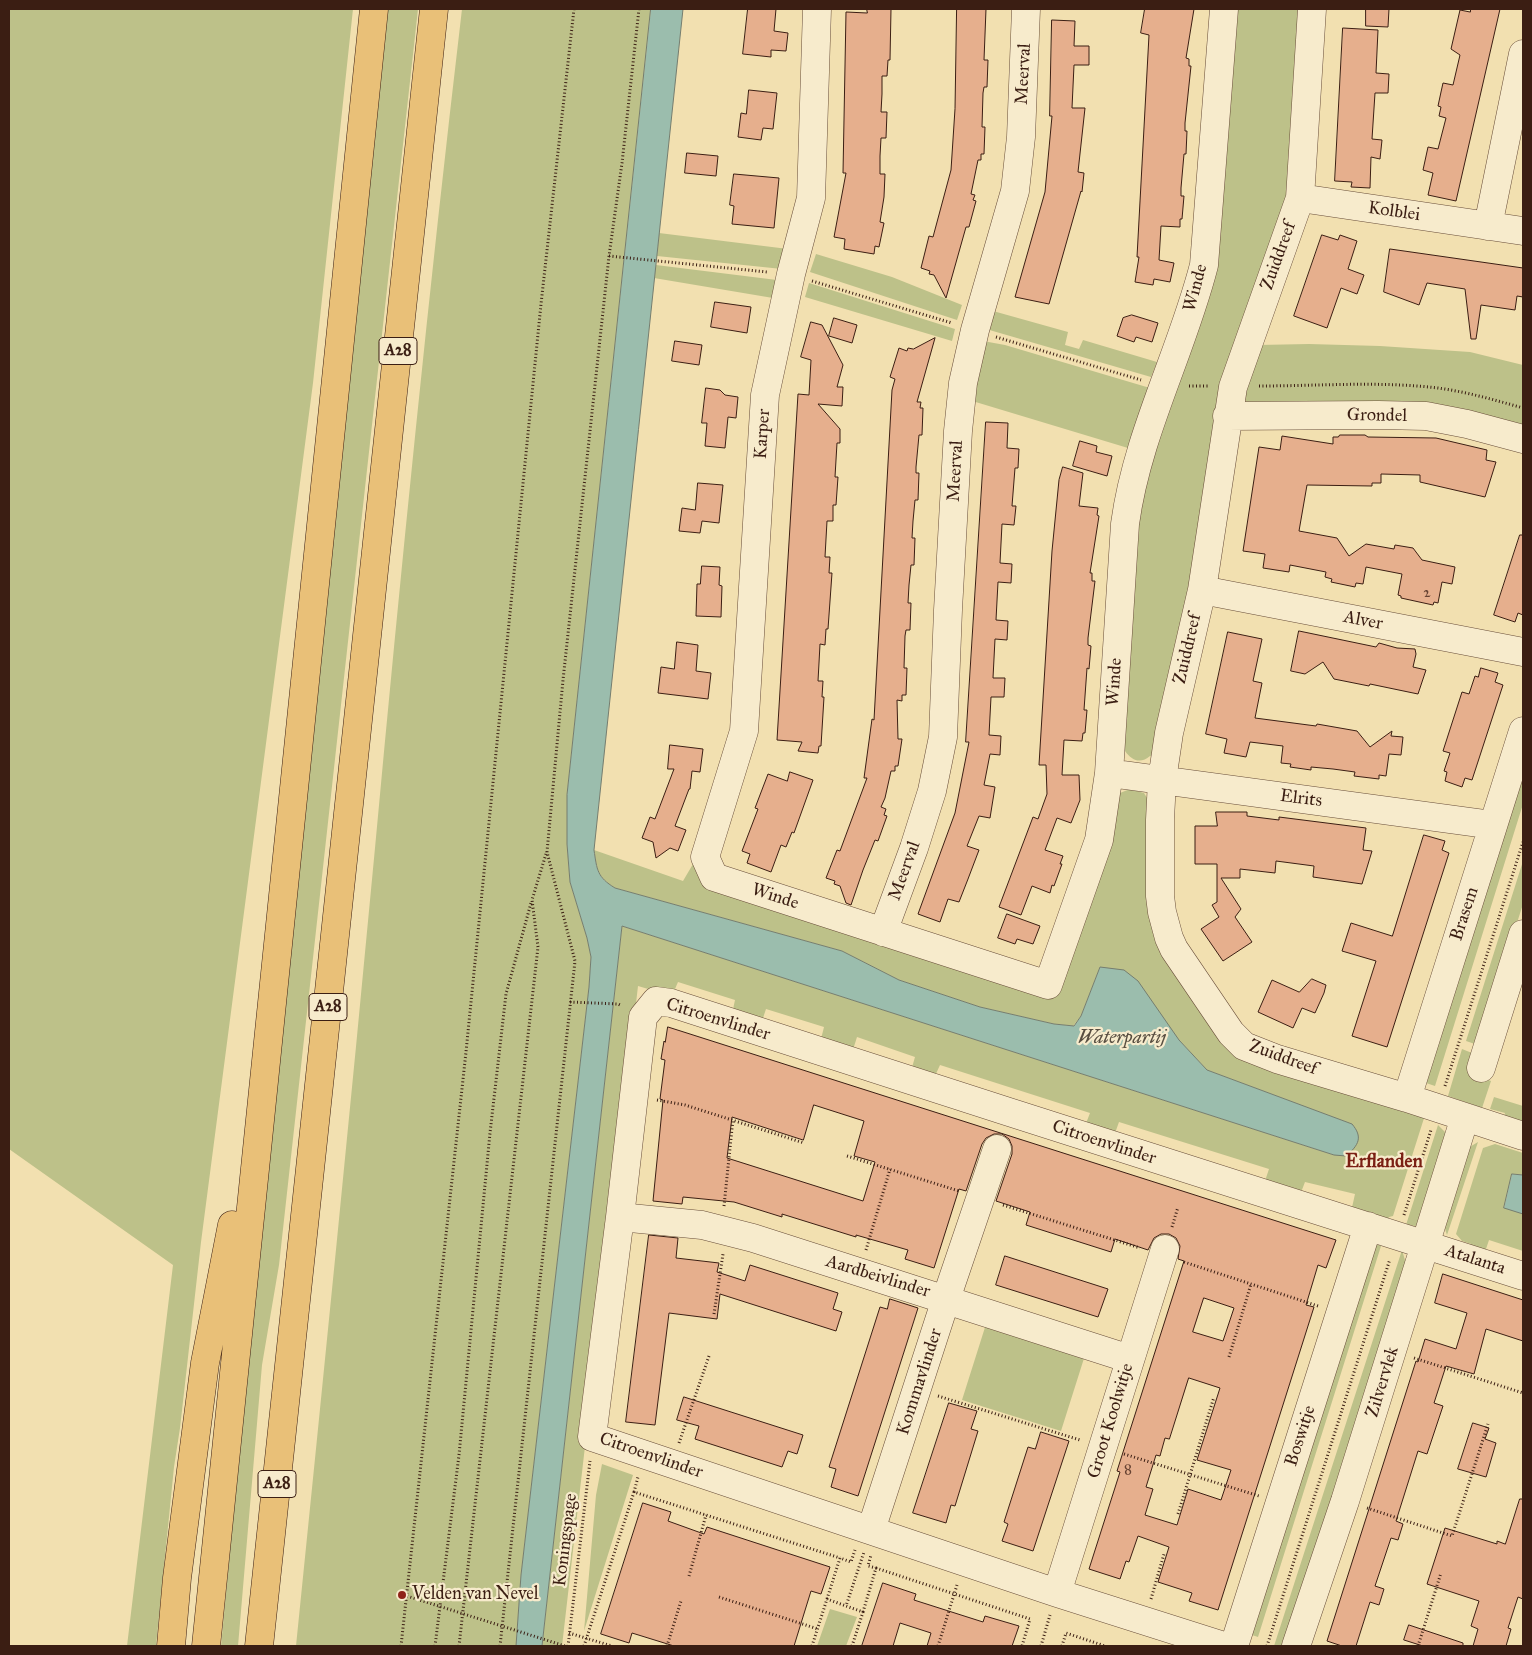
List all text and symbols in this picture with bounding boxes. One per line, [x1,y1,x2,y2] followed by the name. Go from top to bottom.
[1012,43,1036,105] street label: Meerval
[1367,198,1421,226] street label: Kolblei
[1257,219,1301,293] street label: Zuiddreef
[1179,262,1213,314] street label: Winde
[379,338,417,364] road number: A28
[1347,405,1407,427] street label: Grondel
[750,408,776,460] street label: Karper
[944,440,968,502] street label: Meerval
[1423,584,1431,602] house number: 2
[1342,607,1384,635] street label: Alver
[1169,612,1207,686] street label: Zuiddreef
[1103,657,1127,707] street label: Winde
[1279,786,1323,812] street label: Elrits
[884,838,926,904] street label: Meerval
[749,879,801,915] street label: Winde
[1446,884,1484,944] street label: Brasem
[309,994,347,1020] road number: A28
[663,994,773,1046] street label: Citroenvlinder
[1078,1027,1166,1049] water label: Waterpartij
[1246,1036,1320,1080] street label: Zuiddreef
[1049,1116,1159,1170] street label: Citroenvlinder
[1345,1151,1423,1173] district label: Erflanden
[1442,1240,1508,1280] street label: Atalanta
[823,1251,933,1303] street label: Aardbeivlinder
[893,1326,947,1438] street label: Kommavlinder
[1362,1344,1404,1420] street label: Zilvervlek
[1083,1361,1139,1481] street label: Groot Koolwitje
[1281,1403,1321,1469] street label: Boswitje
[597,1428,705,1484] street label: Citroenvlinder
[1124,1461,1132,1479] house number: 8
[258,1470,296,1498] road number: A28
[550,1492,582,1588] street label: Koningspage
[412,1584,539,1606] place label: Velden van Nevel
[396,1589,408,1601] marker: Velden van Nevel

